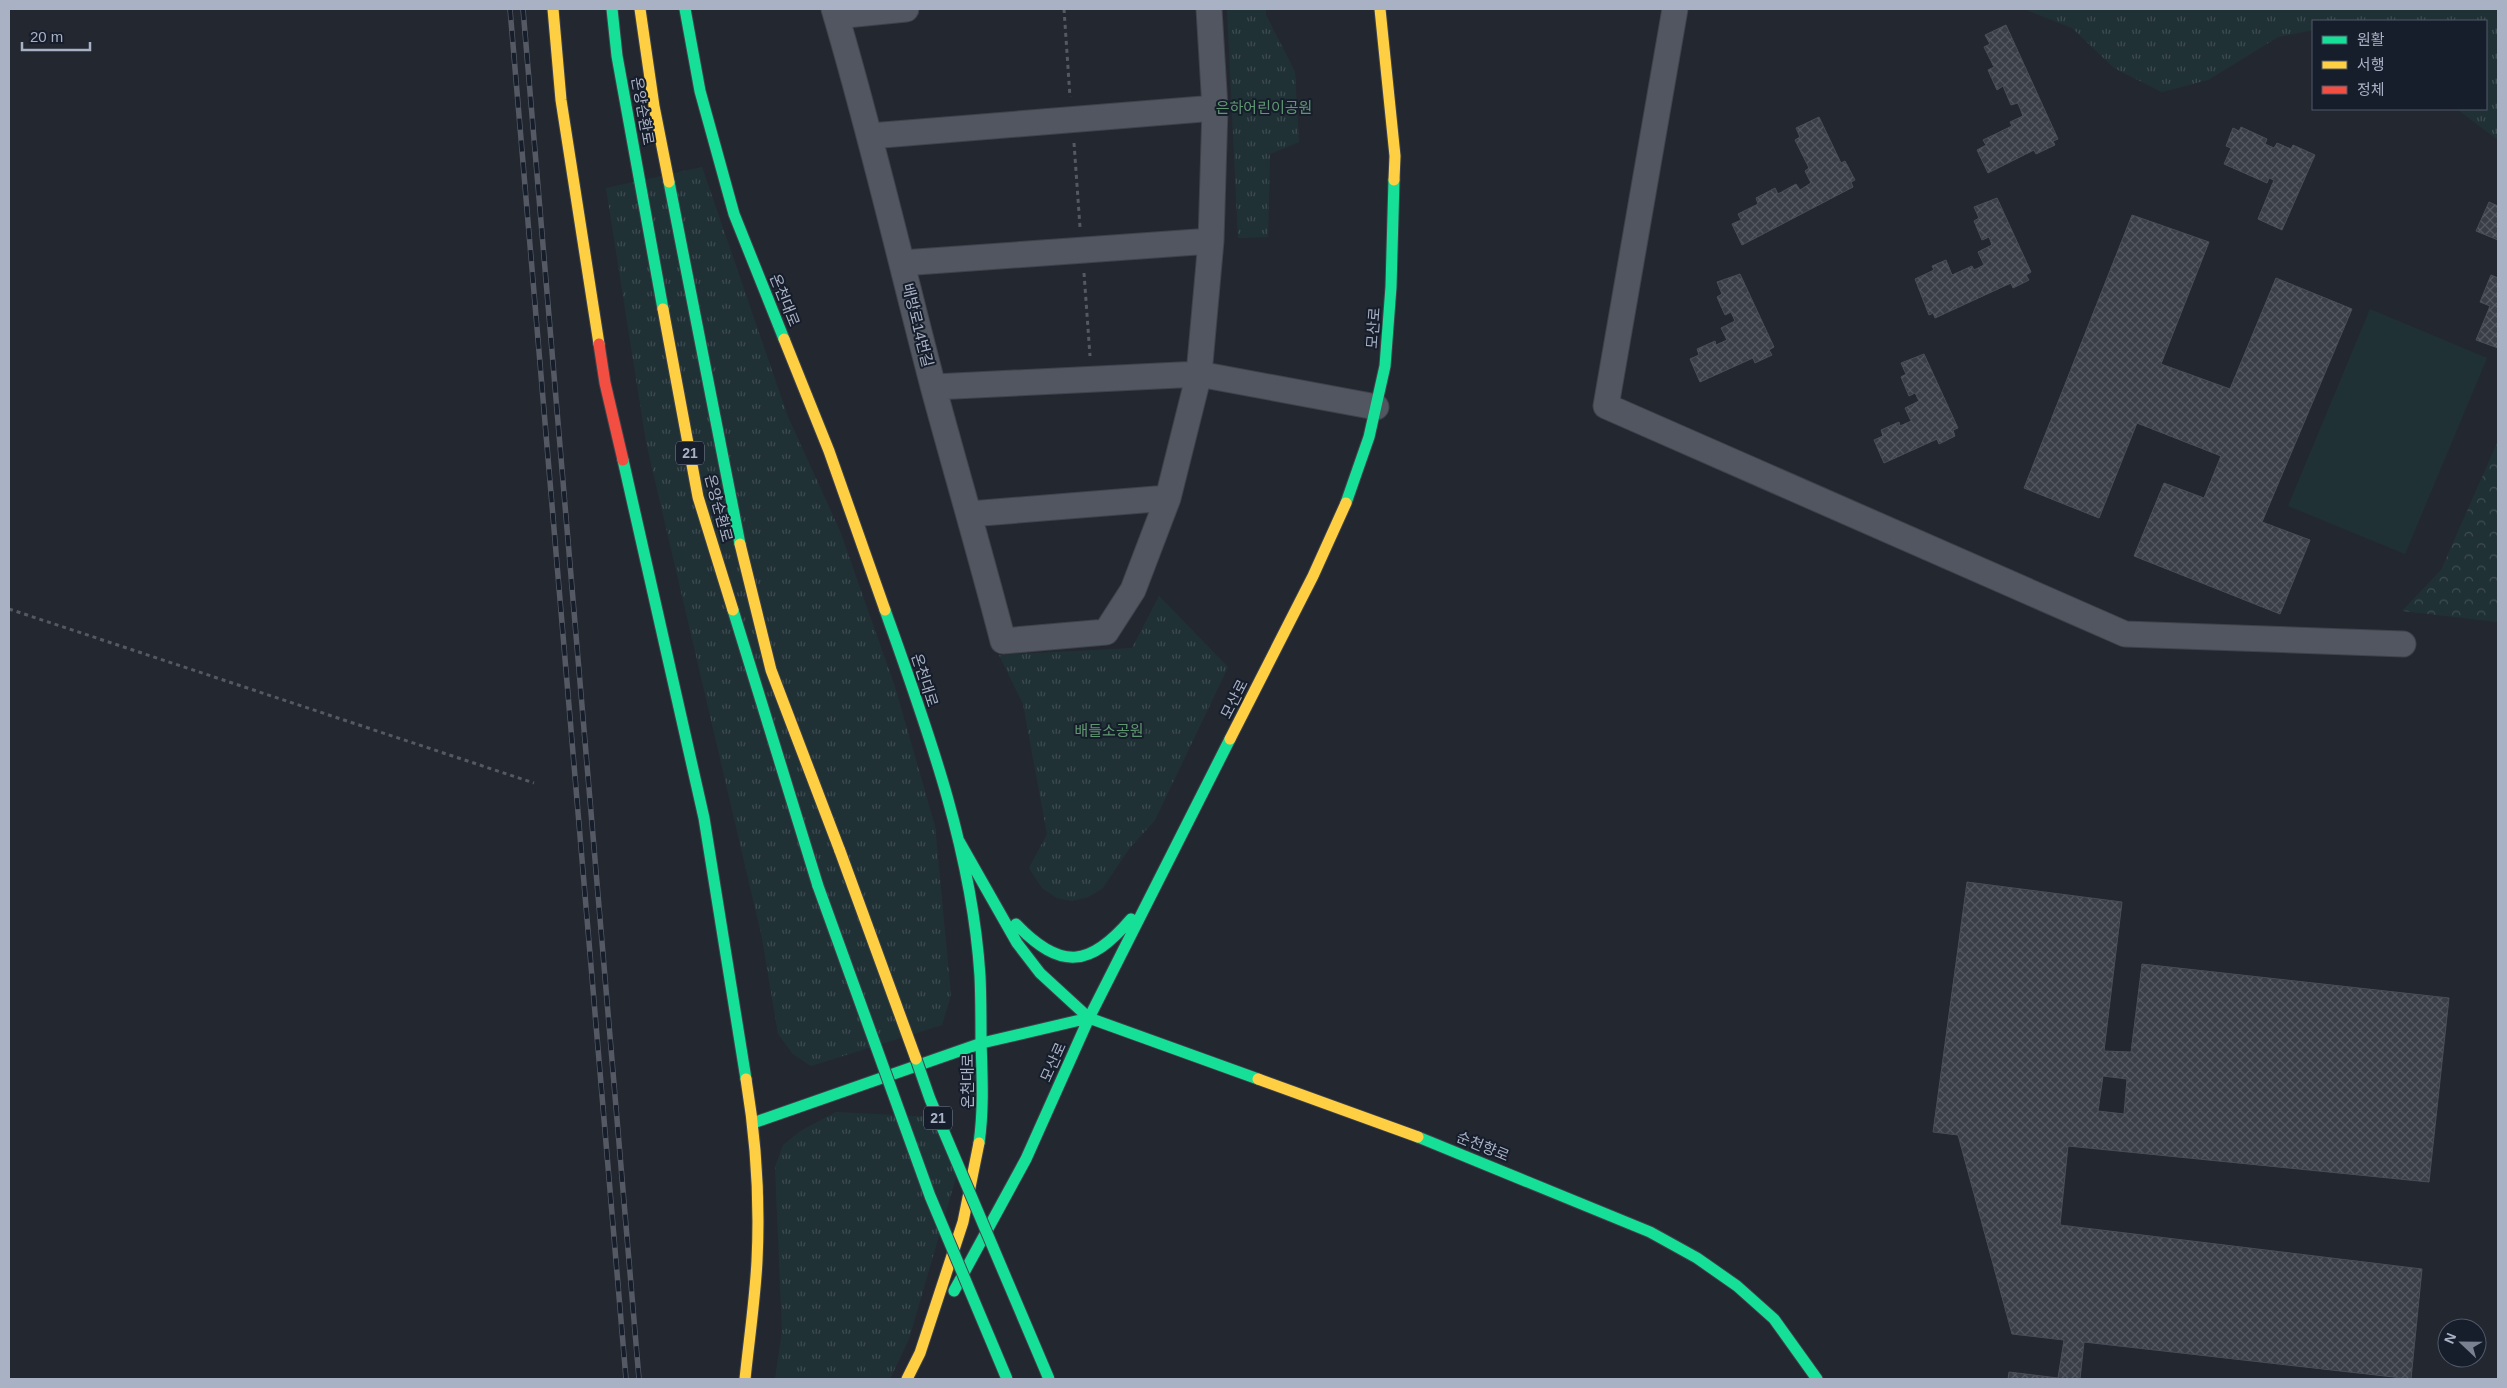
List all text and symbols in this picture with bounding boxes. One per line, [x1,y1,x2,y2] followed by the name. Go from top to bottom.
[22,20,90,52] scale bar
[2312,20,2487,110] legend
[30,28,63,45] text: 20 m
[2357,31,2385,48] text: 원활
[2357,56,2385,73] text: 서행
[629,76,657,146] street label: 온양순환로
[2357,81,2385,98] text: 정체
[1216,99,1312,116] park label: 은하어린이공원
[767,271,803,329] street label: 온천대로
[899,281,937,369] street label: 배방로14번길
[1363,307,1383,349] street label: 모산로
[676,442,704,464] road number: 21
[702,472,736,544] street label: 온양순환로
[908,651,942,709] street label: 온천대로
[1217,677,1251,721] street label: 모산로
[1074,722,1144,739] park label: 배들소공원
[1037,1040,1069,1084] street label: 모산로
[959,1053,976,1109] street label: 온천대로
[924,1106,952,1130] road number: 21
[1454,1128,1512,1164] street label: 순천향로
[2437,1318,2487,1368] north arrow
[2441,1330,2459,1346] text: N

